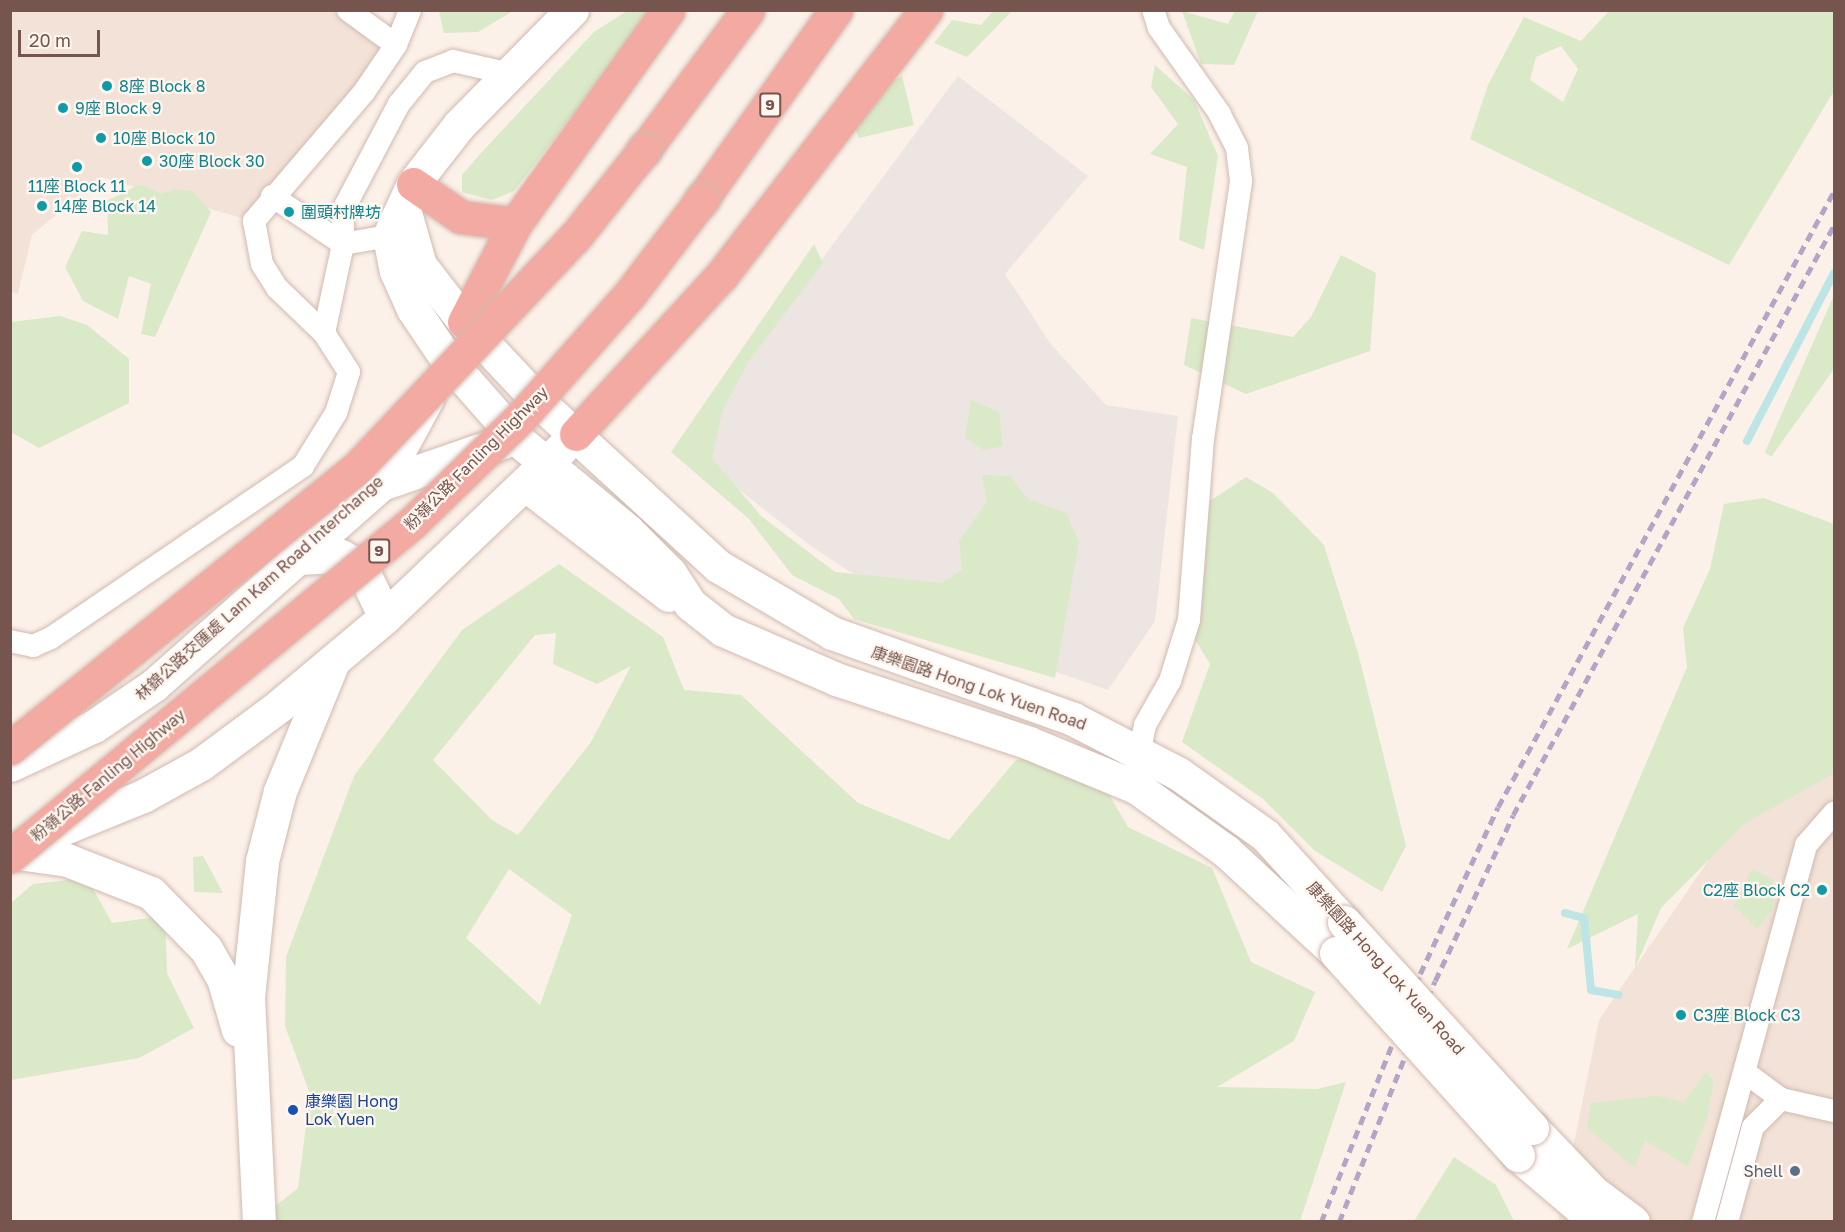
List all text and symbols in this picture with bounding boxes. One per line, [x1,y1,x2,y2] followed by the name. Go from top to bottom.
[21,18,104,56] scale bar
[29,29,71,51] text: 20 m
[119,76,206,96] place label: 8座 Block 8
[100,79,114,93] marker: 8座 Block 8
[758,93,782,117] road number: 9
[75,98,161,118] place label: 9座 Block 9
[56,101,70,115] marker: 9座 Block 9
[113,128,215,148] place label: 10座 Block 10
[94,131,108,145] marker: 10座 Block 10
[159,151,265,171] place label: 30座 Block 30
[140,154,154,168] marker: 30座 Block 30
[70,160,84,174] marker: 11座 Block 11
[28,176,126,196] place label: 11座 Block 11
[54,196,156,216] place label: 14座 Block 14
[35,199,49,213] marker: 14座 Block 14
[301,202,381,222] place label: 圍頭村牌坊
[282,205,296,219] marker: 圍頭村牌坊
[400,382,552,534] street label: 粉嶺公路 Fanling Highway
[131,472,387,704] street label: 林錦公路交匯處 Lam Kam Road Interchange
[367,539,391,563] road number: 9
[869,642,1089,734] street label: 康樂園路 Hong Lok Yuen Road
[27,705,189,845] street label: 粉嶺公路 Fanling Highway
[1303,877,1469,1059] street label: 康樂園路 Hong Lok Yuen Road
[1703,880,1810,900] place label: C2座 Block C2
[1815,883,1829,897] marker: C2座 Block C2
[1693,1005,1801,1025] place label: C3座 Block C3
[1674,1008,1688,1022] marker: C3座 Block C3
[305,1091,398,1129] place label: 康樂園 Hong Lok Yuen
[286,1103,300,1117] marker: 康樂園 Hong Lok Yuen
[1743,1161,1783,1181] place label: Shell
[1788,1164,1802,1178] marker: Shell

